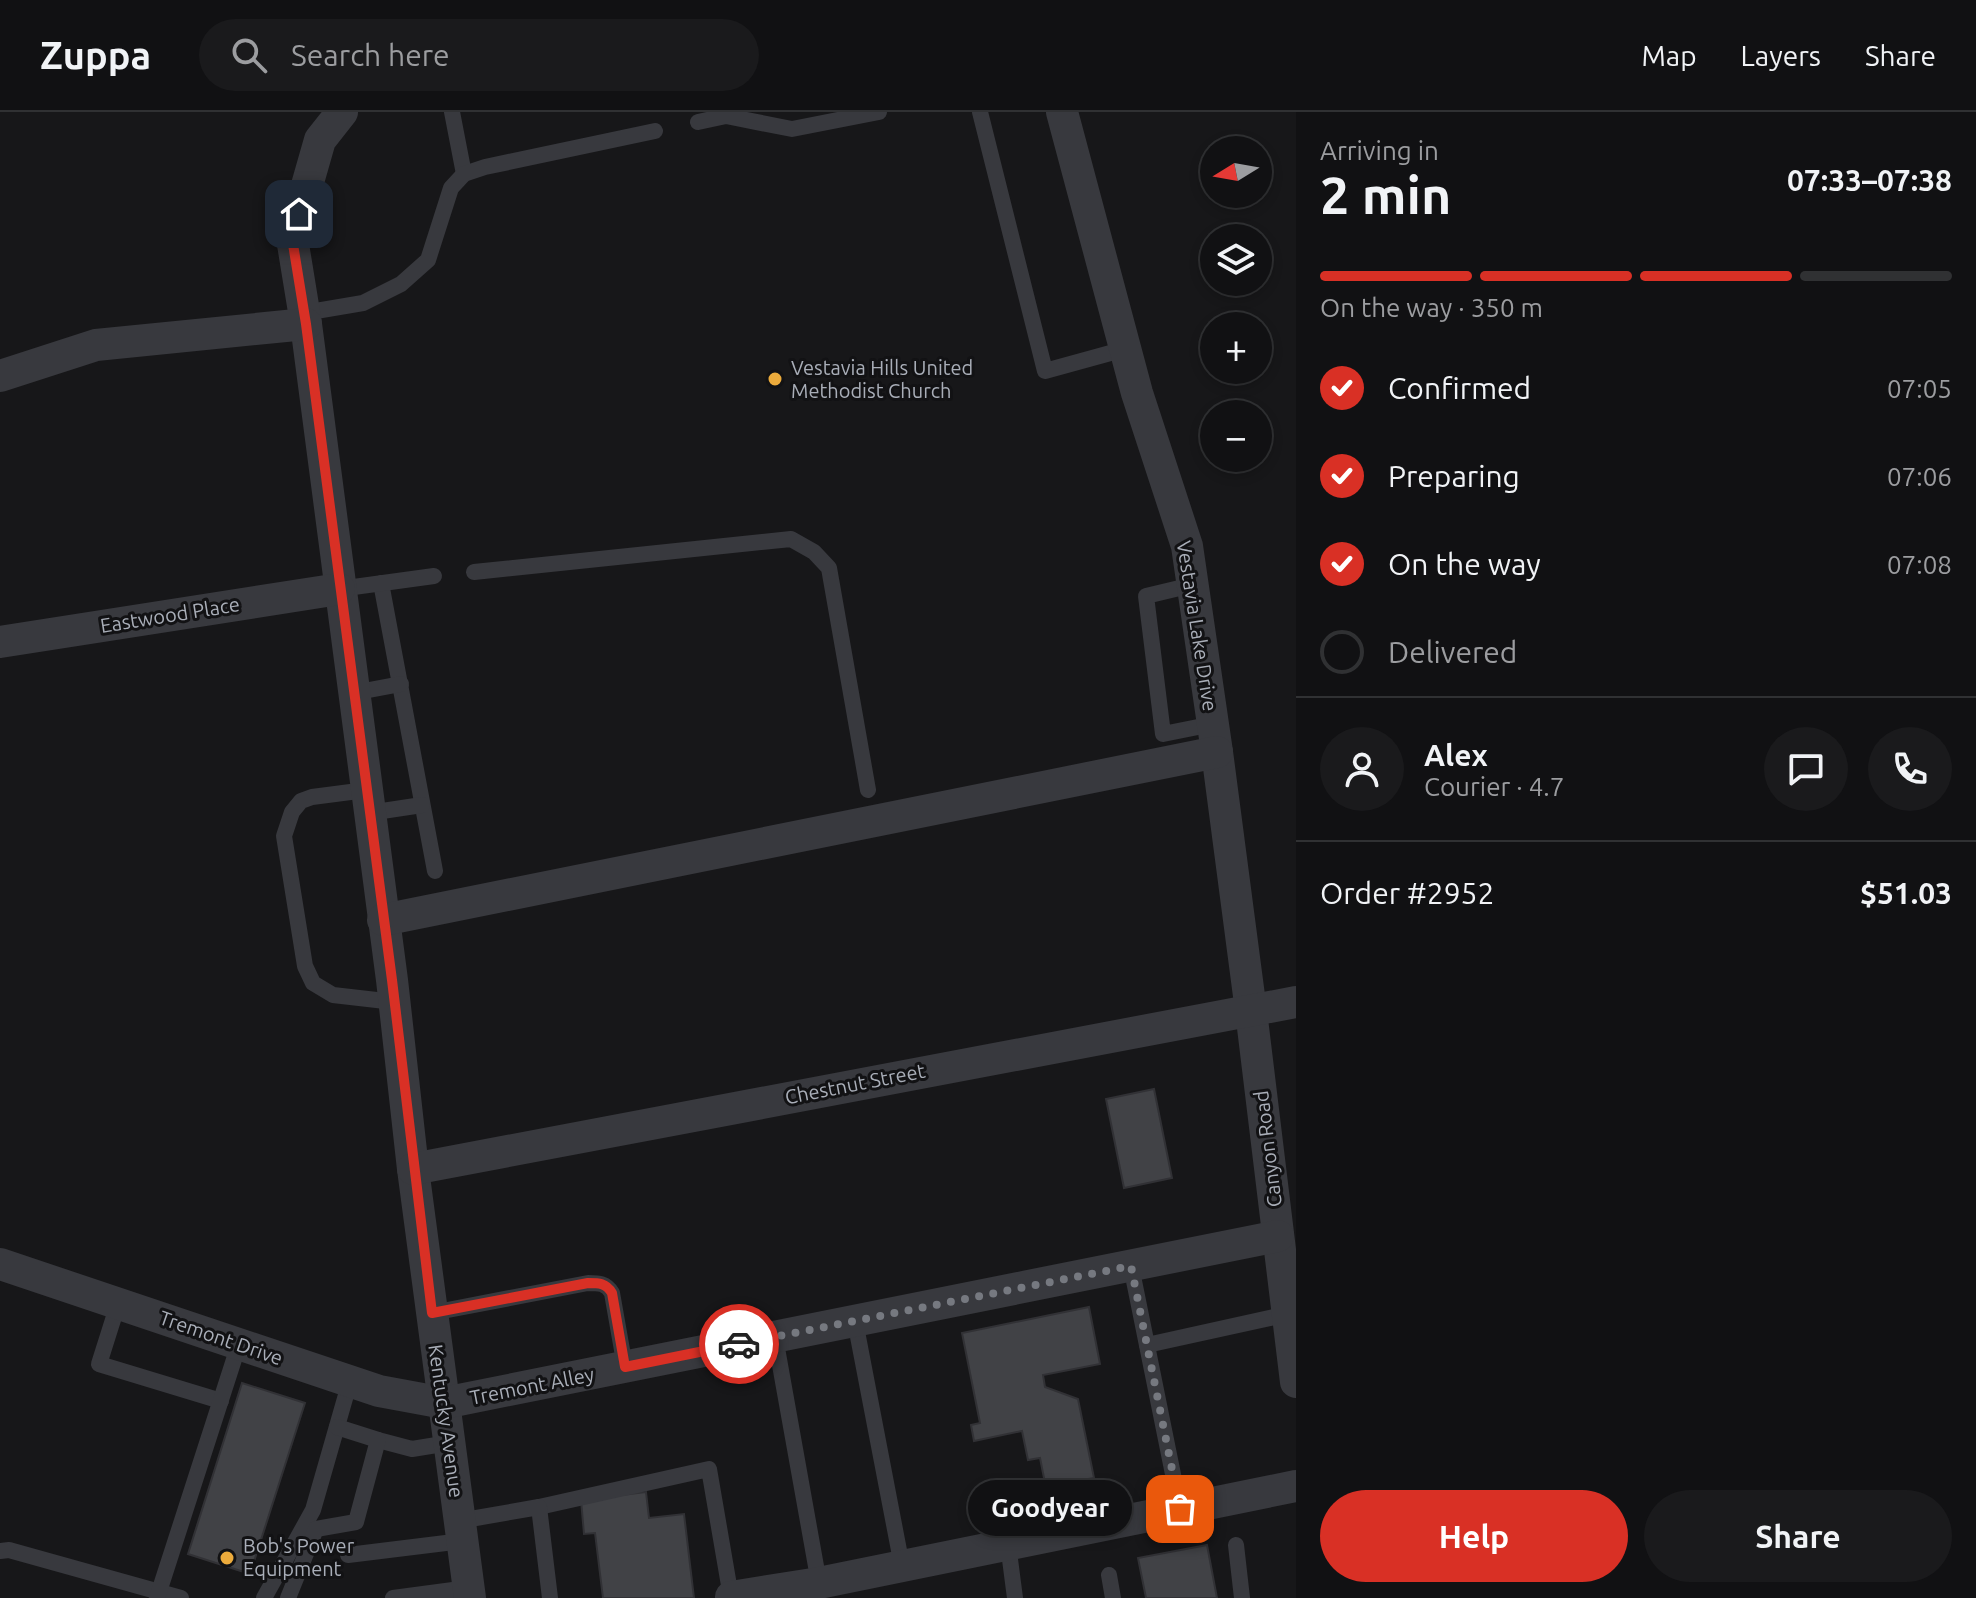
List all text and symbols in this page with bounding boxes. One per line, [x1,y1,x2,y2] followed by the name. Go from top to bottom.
[199,19,759,91] search box
[227,33,271,77] icon: search
[40,34,151,76] text: Zuppa
[291,38,450,72] text: Search here
[1641,40,1697,71] text: Map
[1741,40,1821,71] text: Layers
[1865,40,1936,71] text: Share
[1200,136,1272,208] north arrow
[1200,136,1272,472] map controls
[1320,136,1439,165] text: Arriving in
[1787,163,1952,197] text: 07:33–07:38
[1320,166,1451,224] text: 2 min
[265,180,333,248] pin
[277,192,321,236] icon: home
[1200,224,1272,296] button: layers
[1320,293,1543,322] text: On the way · 350 m
[1200,312,1272,384] button: +
[791,356,973,402] place label: Vestavia Hills United Methodist Church
[1320,366,1364,410] icon: check
[766,370,784,388] marker: Vestavia Hills United Methodist Church
[1388,371,1531,405] text: Confirmed
[1887,374,1952,403] text: 07:05
[1200,400,1272,472] button: −
[1320,454,1364,498] icon: check
[1388,459,1520,493] text: Preparing
[1887,462,1952,491] text: 07:06
[1173,539,1222,713] street label: Vestavia Lake Drive
[1320,542,1364,586] icon: check
[1388,547,1541,581] text: On the way
[1887,550,1952,579] text: 07:08
[98,592,241,637] street label: Eastwood Place
[1388,635,1517,669] text: Delivered
[1320,727,1404,811] button: person
[1764,727,1848,811] button: chat
[1868,727,1952,811] button: phone
[1424,738,1488,772] text: Alex
[1424,772,1564,801] text: Courier · 4.7
[1320,876,1494,910] text: Order #2952
[1860,876,1952,910] text: $51.03
[783,1059,927,1108] street label: Chestnut Street
[1249,1089,1286,1209] street label: Canyon Road
[699,1304,779,1384] courier
[156,1306,286,1369] street label: Tremont Drive
[717,1322,761,1366] icon: car
[424,1343,469,1499] street label: Kentucky Avenue
[468,1362,596,1409] street label: Tremont Alley
[1146,1475,1214,1543] pin
[968,1481,1132,1537] callout: Goodyear
[1158,1487,1202,1531] icon: bag
[1320,1490,1628,1582] button: Help
[1644,1490,1952,1582] button: Share
[991,1493,1109,1522] text: Goodyear
[243,1534,355,1580] place label: Bob's Power Equipment
[218,1549,236,1567] marker: Bob's Power Equipment

